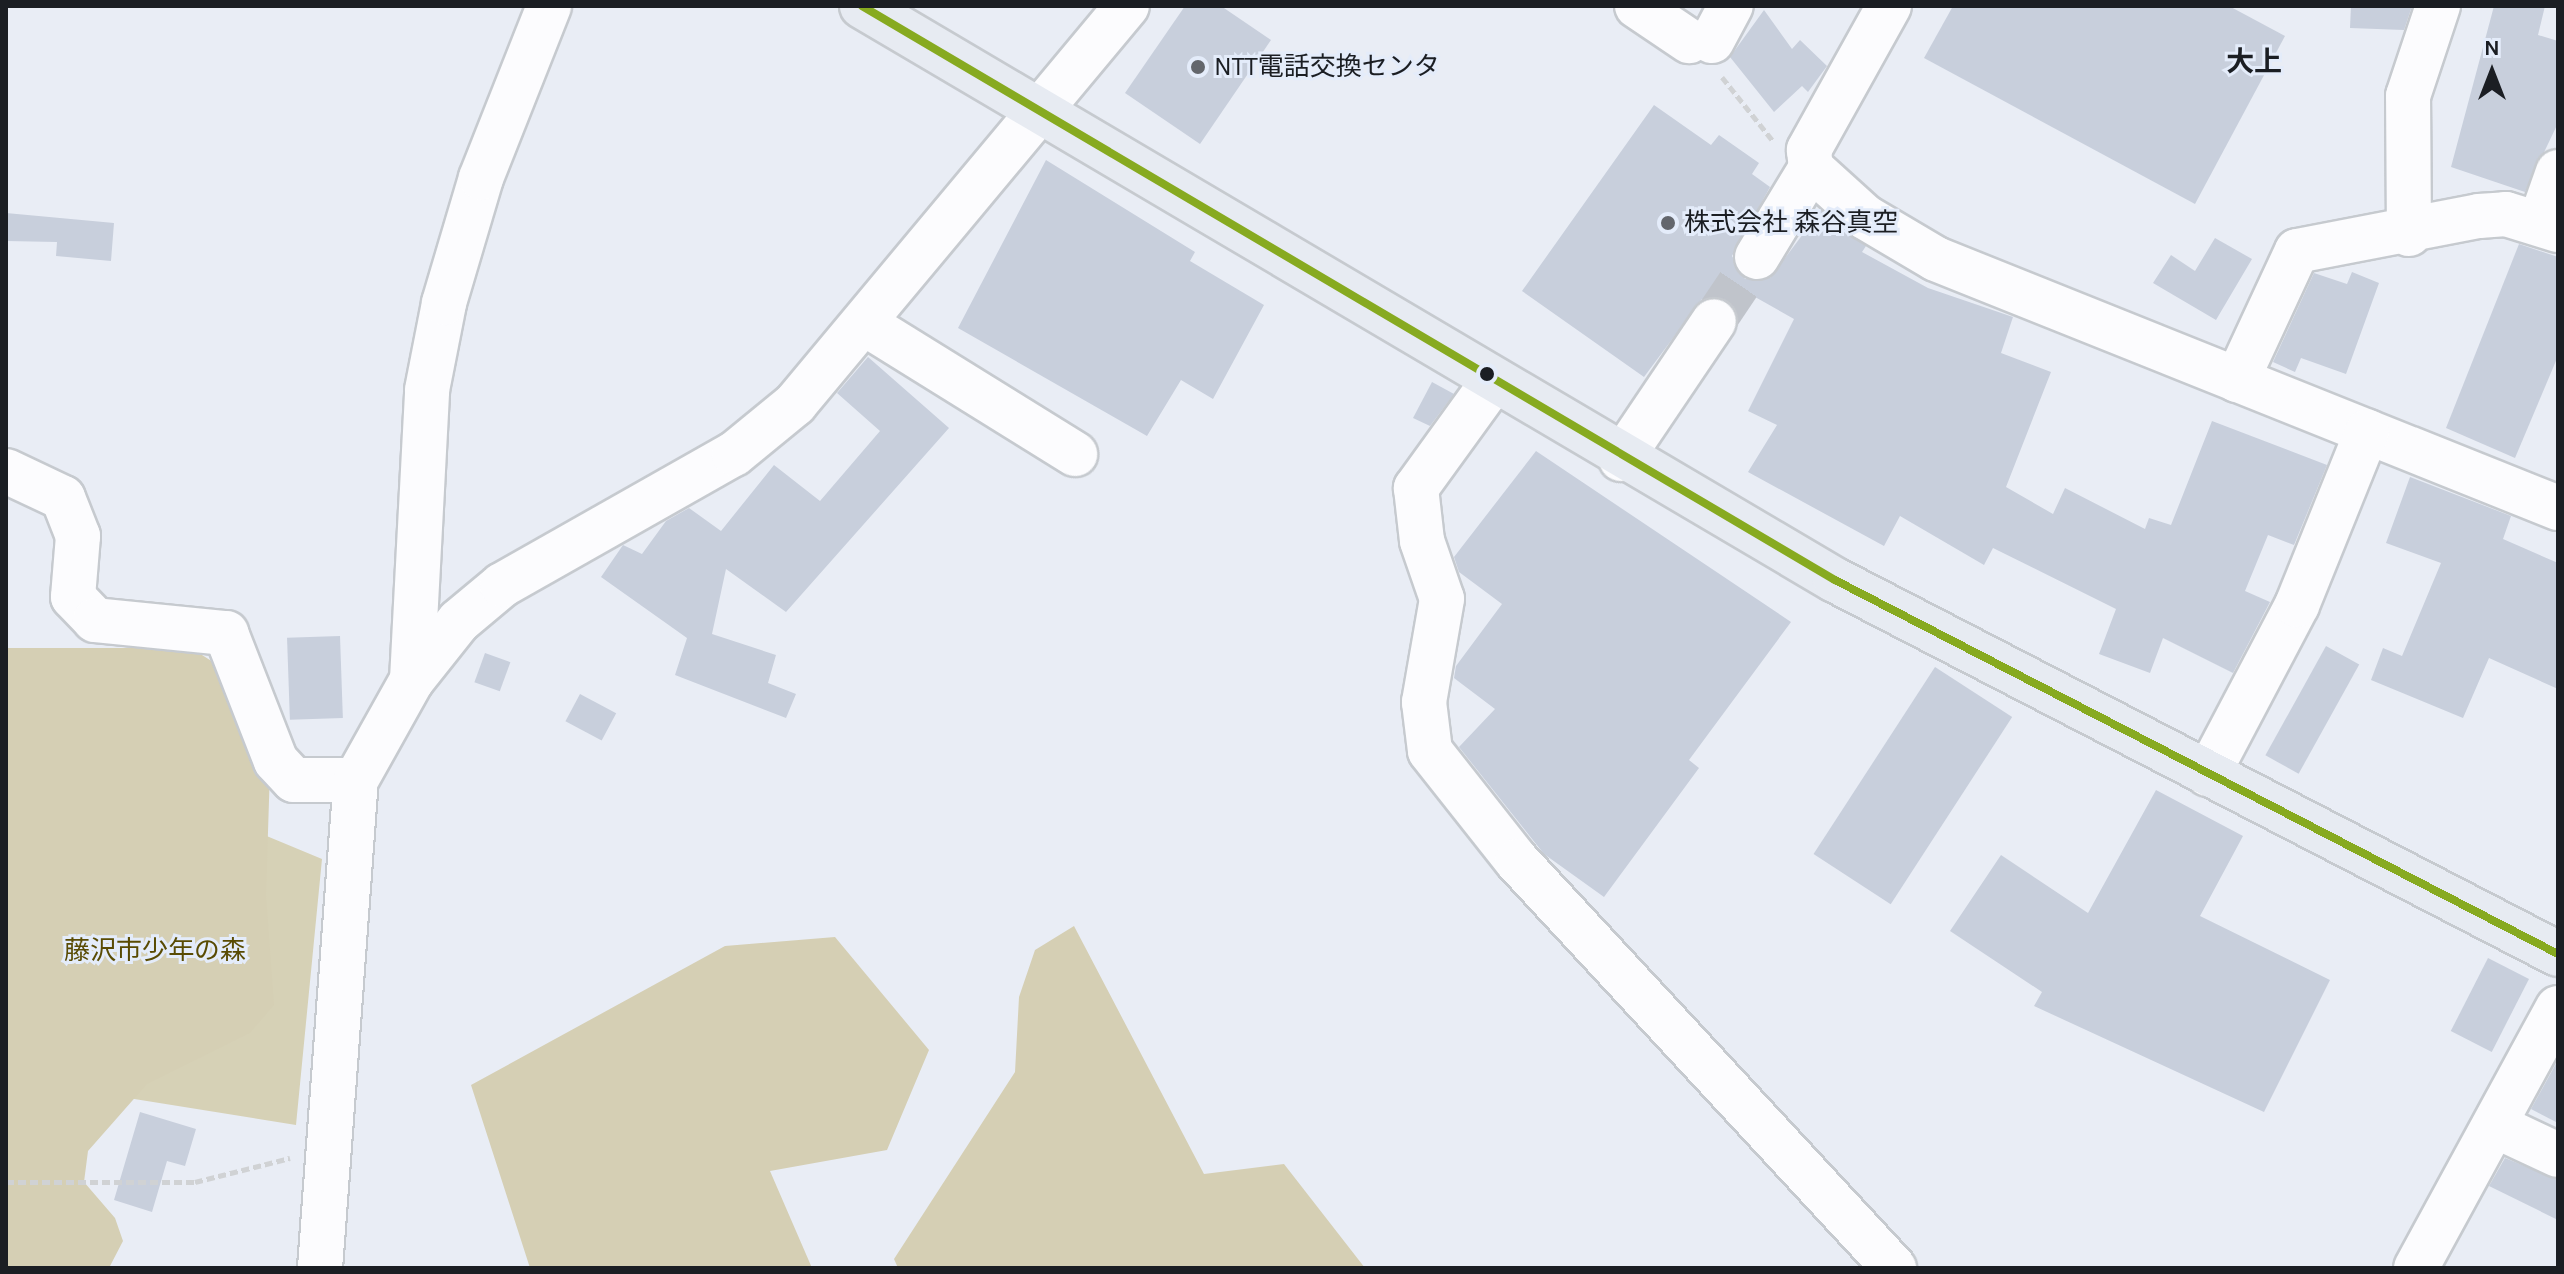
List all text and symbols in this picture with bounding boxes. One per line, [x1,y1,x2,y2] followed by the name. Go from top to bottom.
[2452,32,2532,112] north arrow
[2484,35,2500,61] text: N
[2226,45,2282,79] district label: 大上
[1214,51,1440,83] place label: NTT電話交換センタ
[1189,58,1207,76] marker: NTT電話交換センタ
[1684,207,1898,239] place label: 株式会社 森谷真空
[1659,214,1677,232] marker: 株式会社 森谷真空
[1479,366,1495,382] unlabelled marker
[64,935,246,967] park label: 藤沢市少年の森

